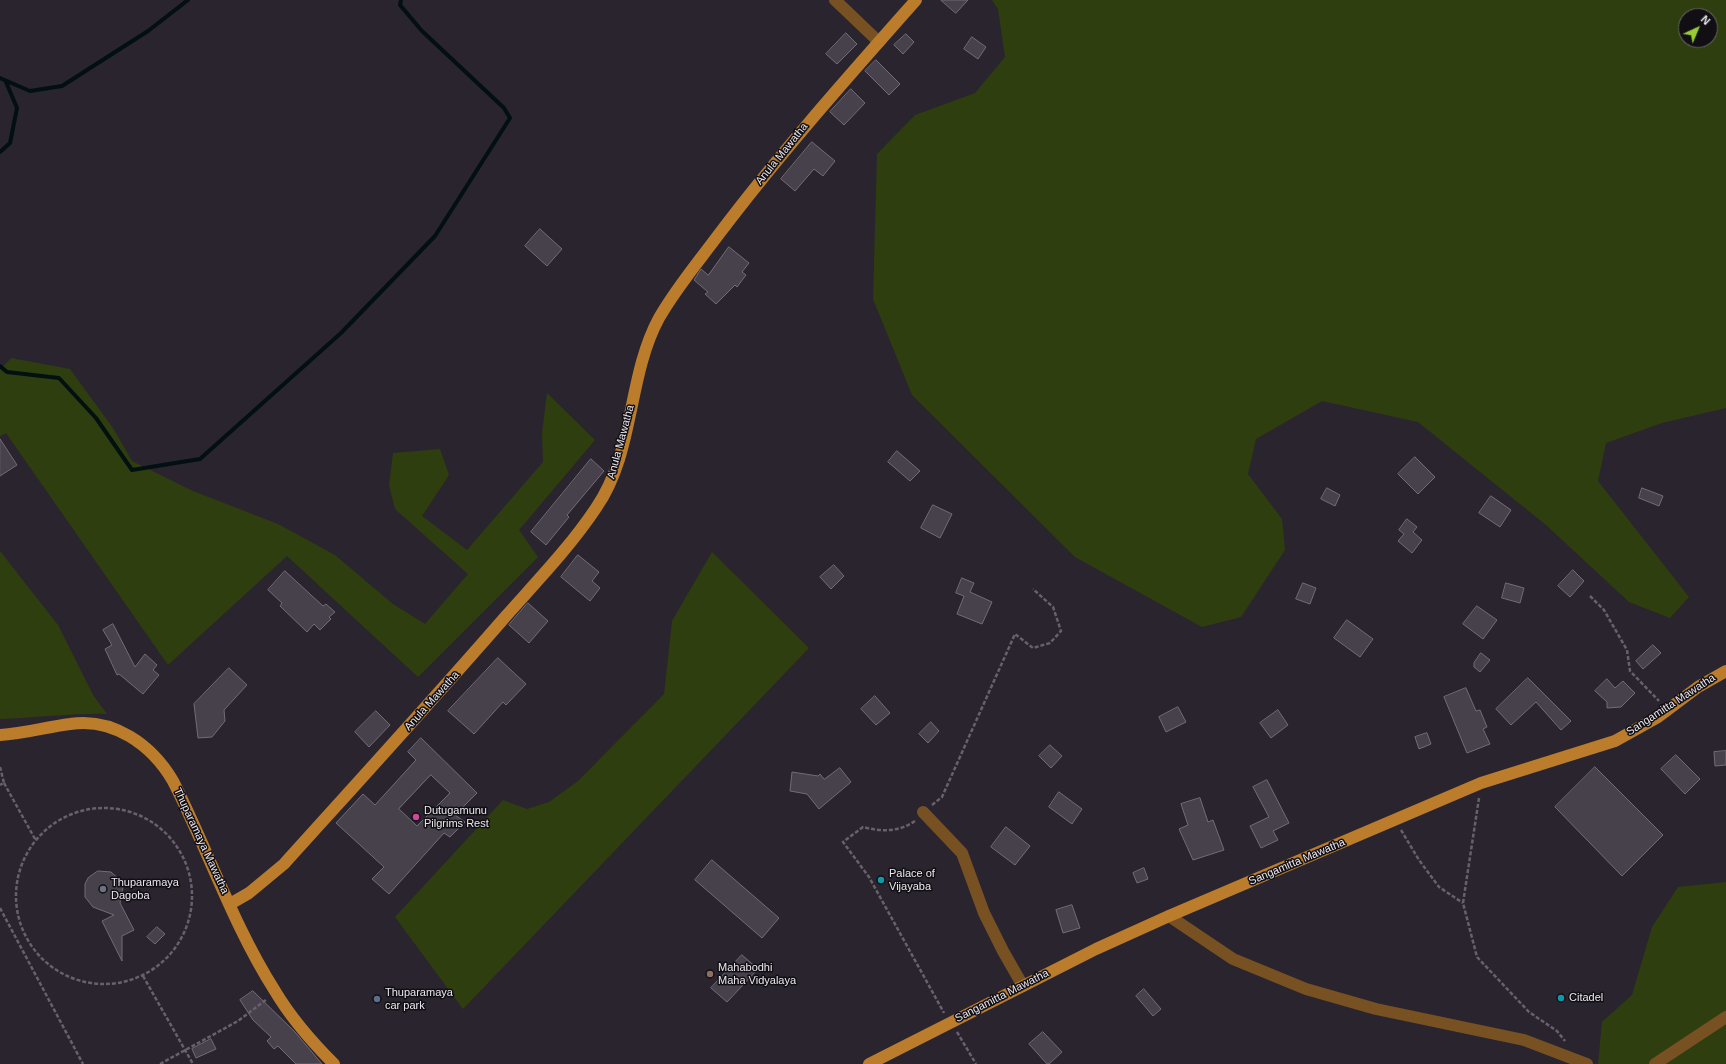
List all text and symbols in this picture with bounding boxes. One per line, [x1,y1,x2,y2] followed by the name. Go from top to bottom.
[1678,8,1718,48] north arrow
[1699,13,1713,27] text: N
[753,120,811,188] street label: Anula Mawatha
[605,404,637,480] street label: Anula Mawatha
[402,668,462,734] street label: Anula Mawatha
[1624,671,1718,739] street label: Sangamitta Mawatha
[171,786,231,896] street label: Thuparamaya Mawatha
[424,804,489,830] place label: Dutugamunu Pilgrims Rest
[411,812,421,822] marker: Dutugamunu Pilgrims Rest
[1247,836,1347,888] street label: Sangamitta Mawatha
[889,867,935,893] place label: Palace of Vijayaba
[876,875,886,885] marker: Palace of Vijayaba
[111,876,179,902] place label: Thuparamaya Dagoba
[98,884,108,894] marker: Thuparamaya Dagoba
[718,961,796,987] place label: Mahabodhi Maha Vidyalaya
[953,967,1051,1025] street label: Sangamitta Mawatha
[705,969,715,979] marker: Mahabodhi Maha Vidyalaya
[385,986,453,1012] place label: Thuparamaya car park
[1569,991,1603,1005] place label: Citadel
[1556,993,1566,1003] marker: Citadel
[372,994,382,1004] marker: Thuparamaya car park

